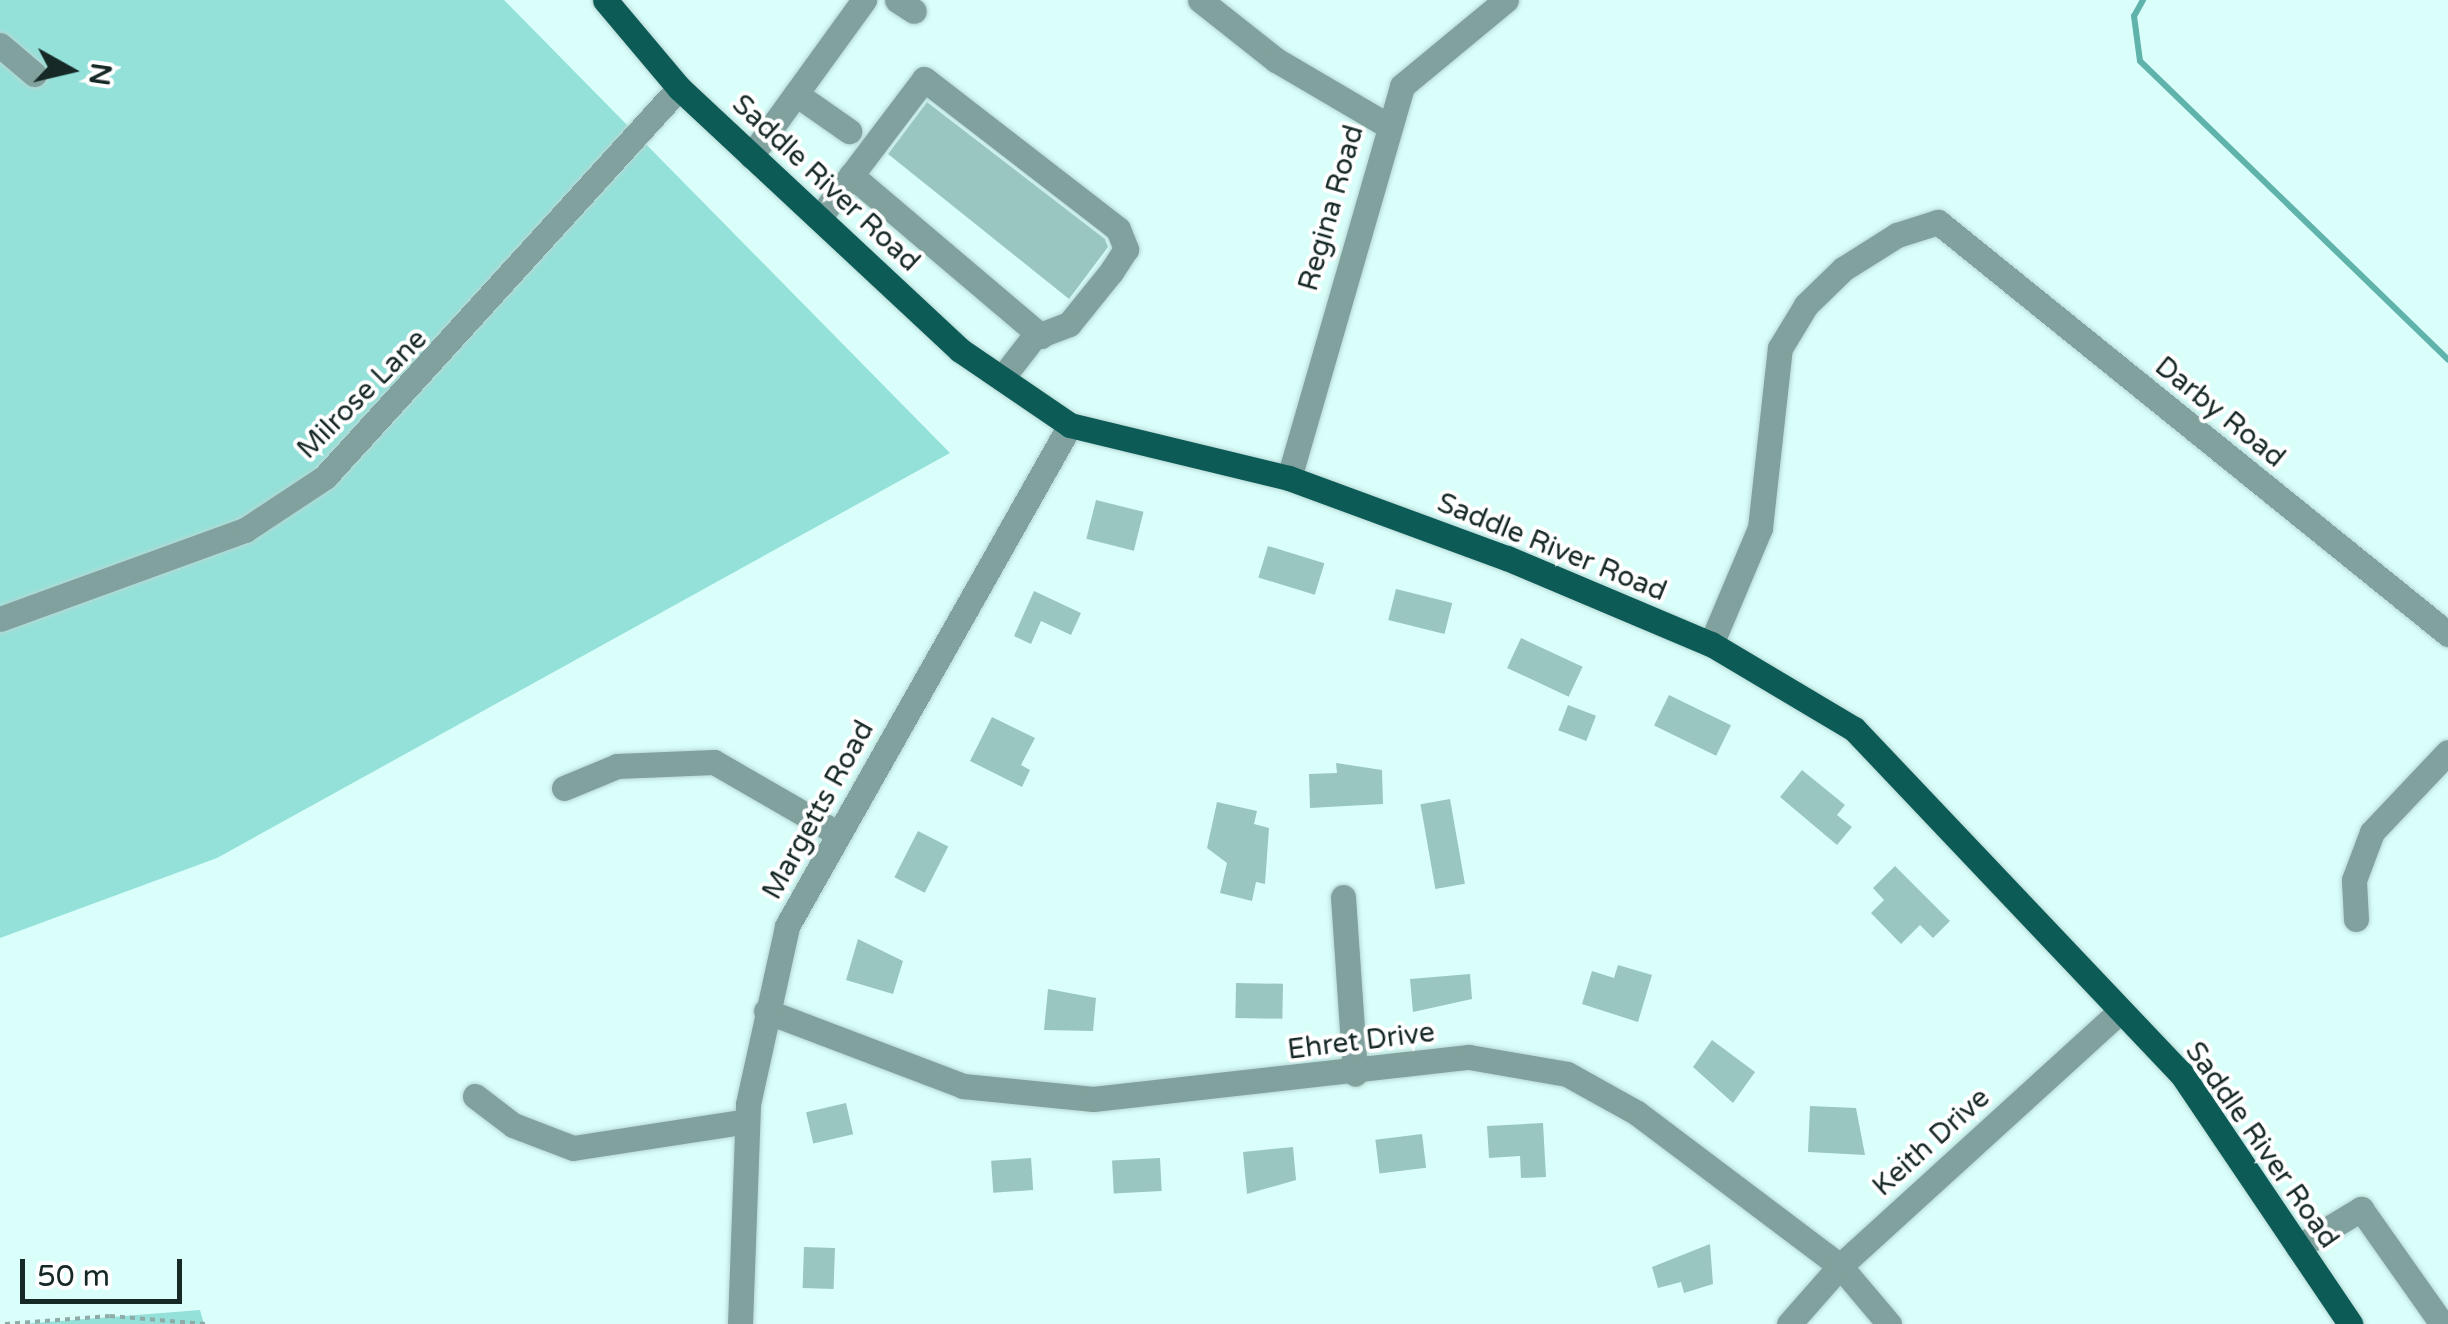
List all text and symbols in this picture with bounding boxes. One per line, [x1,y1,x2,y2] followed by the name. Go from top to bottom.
[20,20,120,120] north arrow
[81,61,118,88] text: N
[725,87,927,279] street label: Saddle River Road
[1291,121,1371,295] street label: Regina Road
[290,322,434,466] street label: Milrose Lane
[2148,349,2292,475] street label: Darby Road
[1433,486,1671,608] street label: Saddle River Road
[755,715,881,905] street label: Margetts Road
[1286,1015,1436,1067] street label: Ehret Drive
[2178,1035,2346,1255] street label: Saddle River Road
[1866,1081,1996,1203] street label: Keith Drive
[25,1239,188,1301] scale bar
[37,1258,110,1295] text: 50 m

